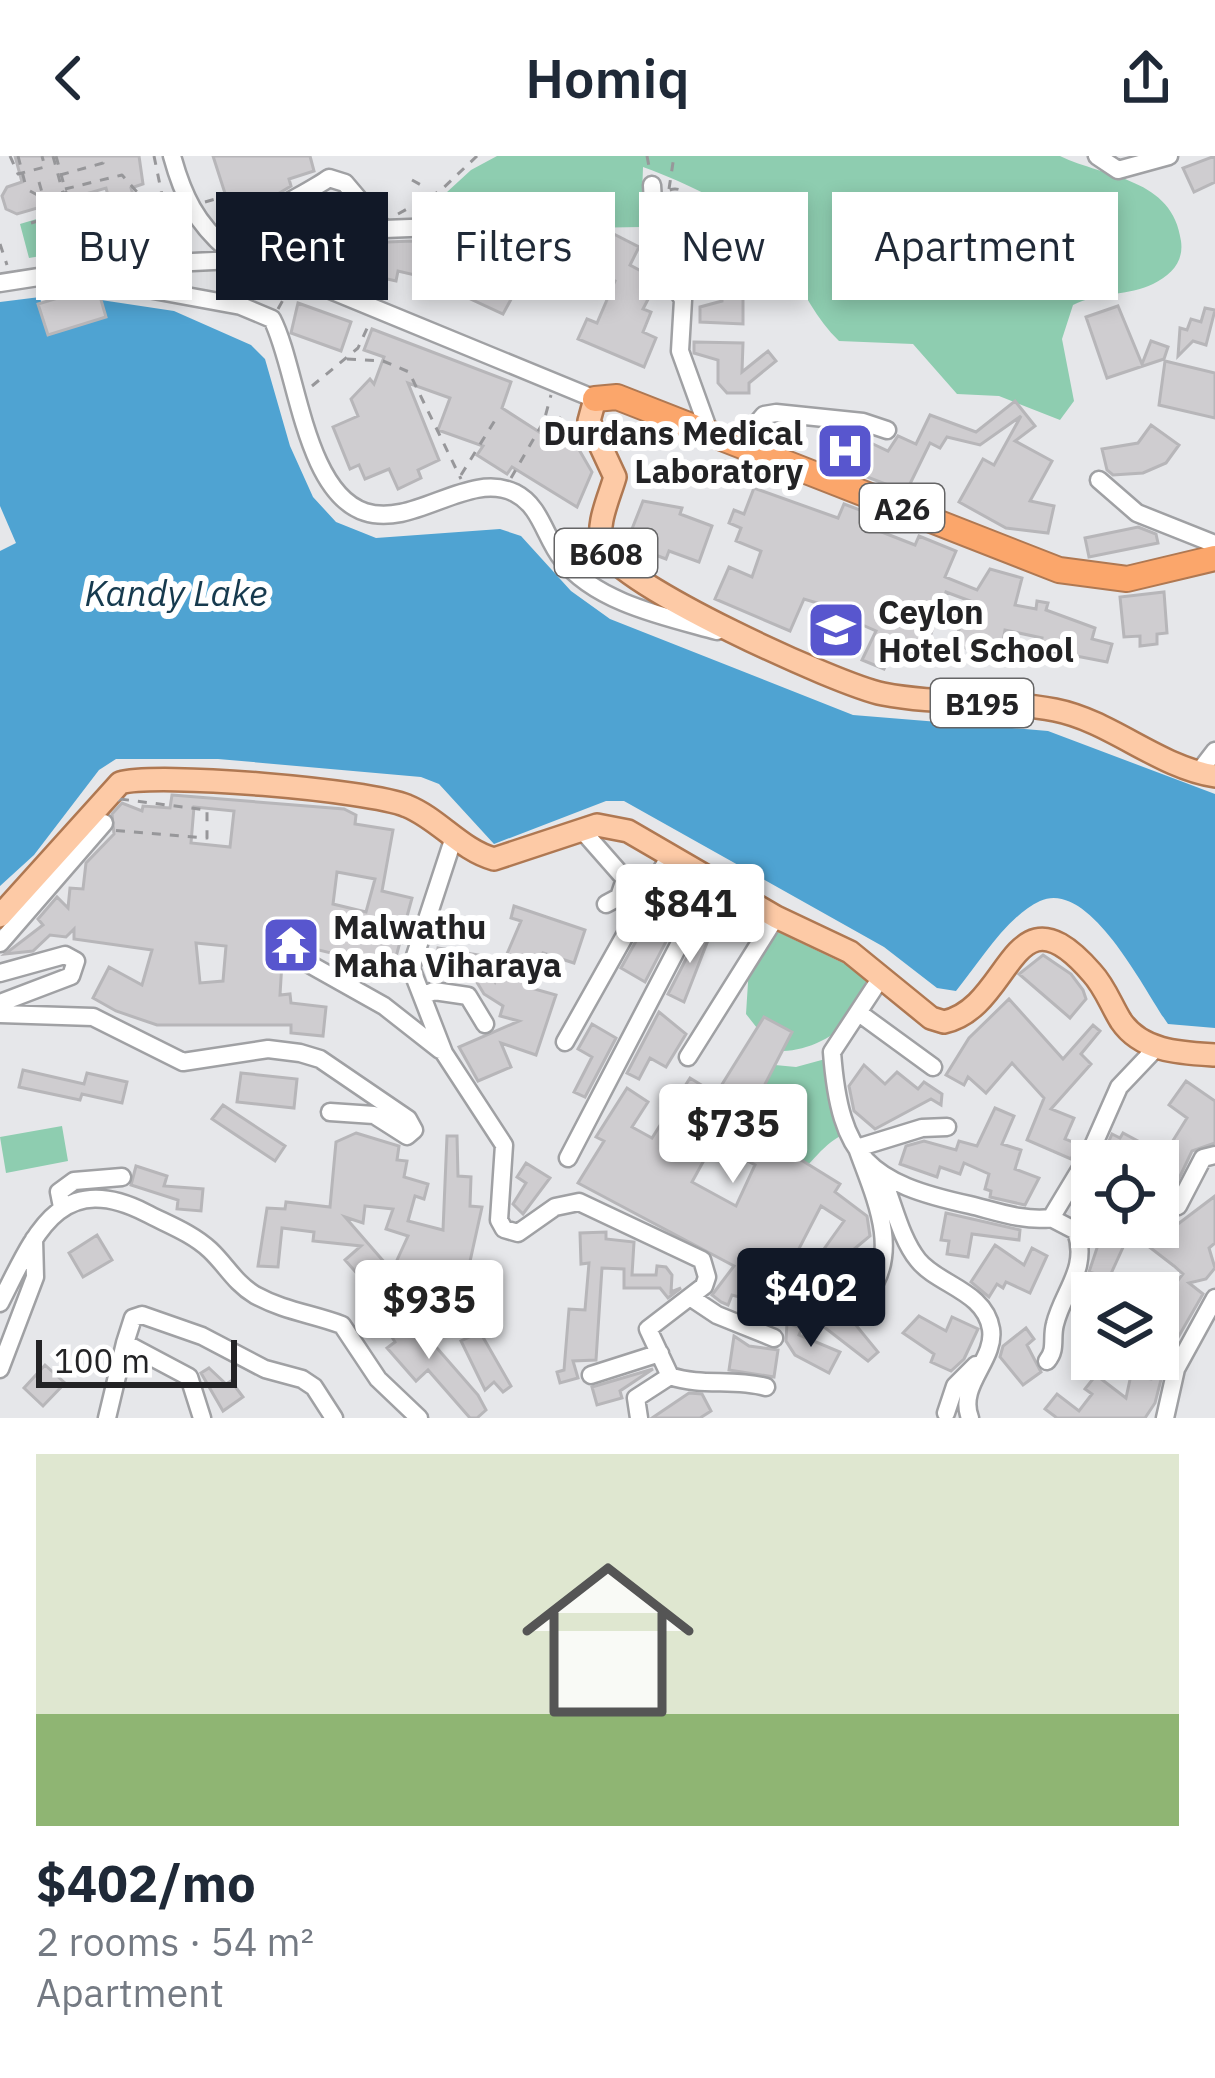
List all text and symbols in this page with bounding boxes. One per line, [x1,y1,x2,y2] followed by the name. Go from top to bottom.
[525,43,690,113] text: Homiq
[36,45,102,111] icon: back
[1113,45,1179,111] icon: share
[36,192,192,300] chip: Buy
[216,192,388,300] chip: Rent
[412,192,615,300] chip: Filters
[639,192,808,300] chip: New
[832,192,1118,300] chip: Apartment
[543,411,803,492] place label: Durdans Medical Laboratory
[814,420,876,482] hospital icon: Durdans Medical Laboratory
[860,484,944,532] road number: A26
[555,529,657,577] road number: B608
[85,569,268,616] water label: Kandy Lake
[878,590,1074,671] place label: Ceylon Hotel School
[805,599,867,661] school or university icon: Ceylon Hotel School
[931,679,1033,727] road number: B195
[619,864,761,966] pin: $841
[643,877,737,928] text: $841
[333,905,562,986] place label: Malwathu Maha Viharaya
[260,914,322,976] temple icon: Malwathu Maha Viharaya
[662,1084,804,1186] pin: $735
[686,1097,780,1148] text: $735
[1071,1140,1179,1380] map controls
[1071,1140,1179,1248] button: locate
[740,1248,882,1350] pin: $402
[358,1260,500,1362] pin: $935
[764,1261,858,1312] text: $402
[1071,1272,1179,1380] button: layers
[382,1273,476,1324] text: $935
[36,1334,237,1387] scale bar
[54,1339,150,1382] text: 100 m
[500,1532,716,1748] icon: home
[36,1850,256,1916] text: $402/mo
[36,1916,314,1967] text: 2 rooms · 54 m²
[36,1967,224,2018] text: Apartment

